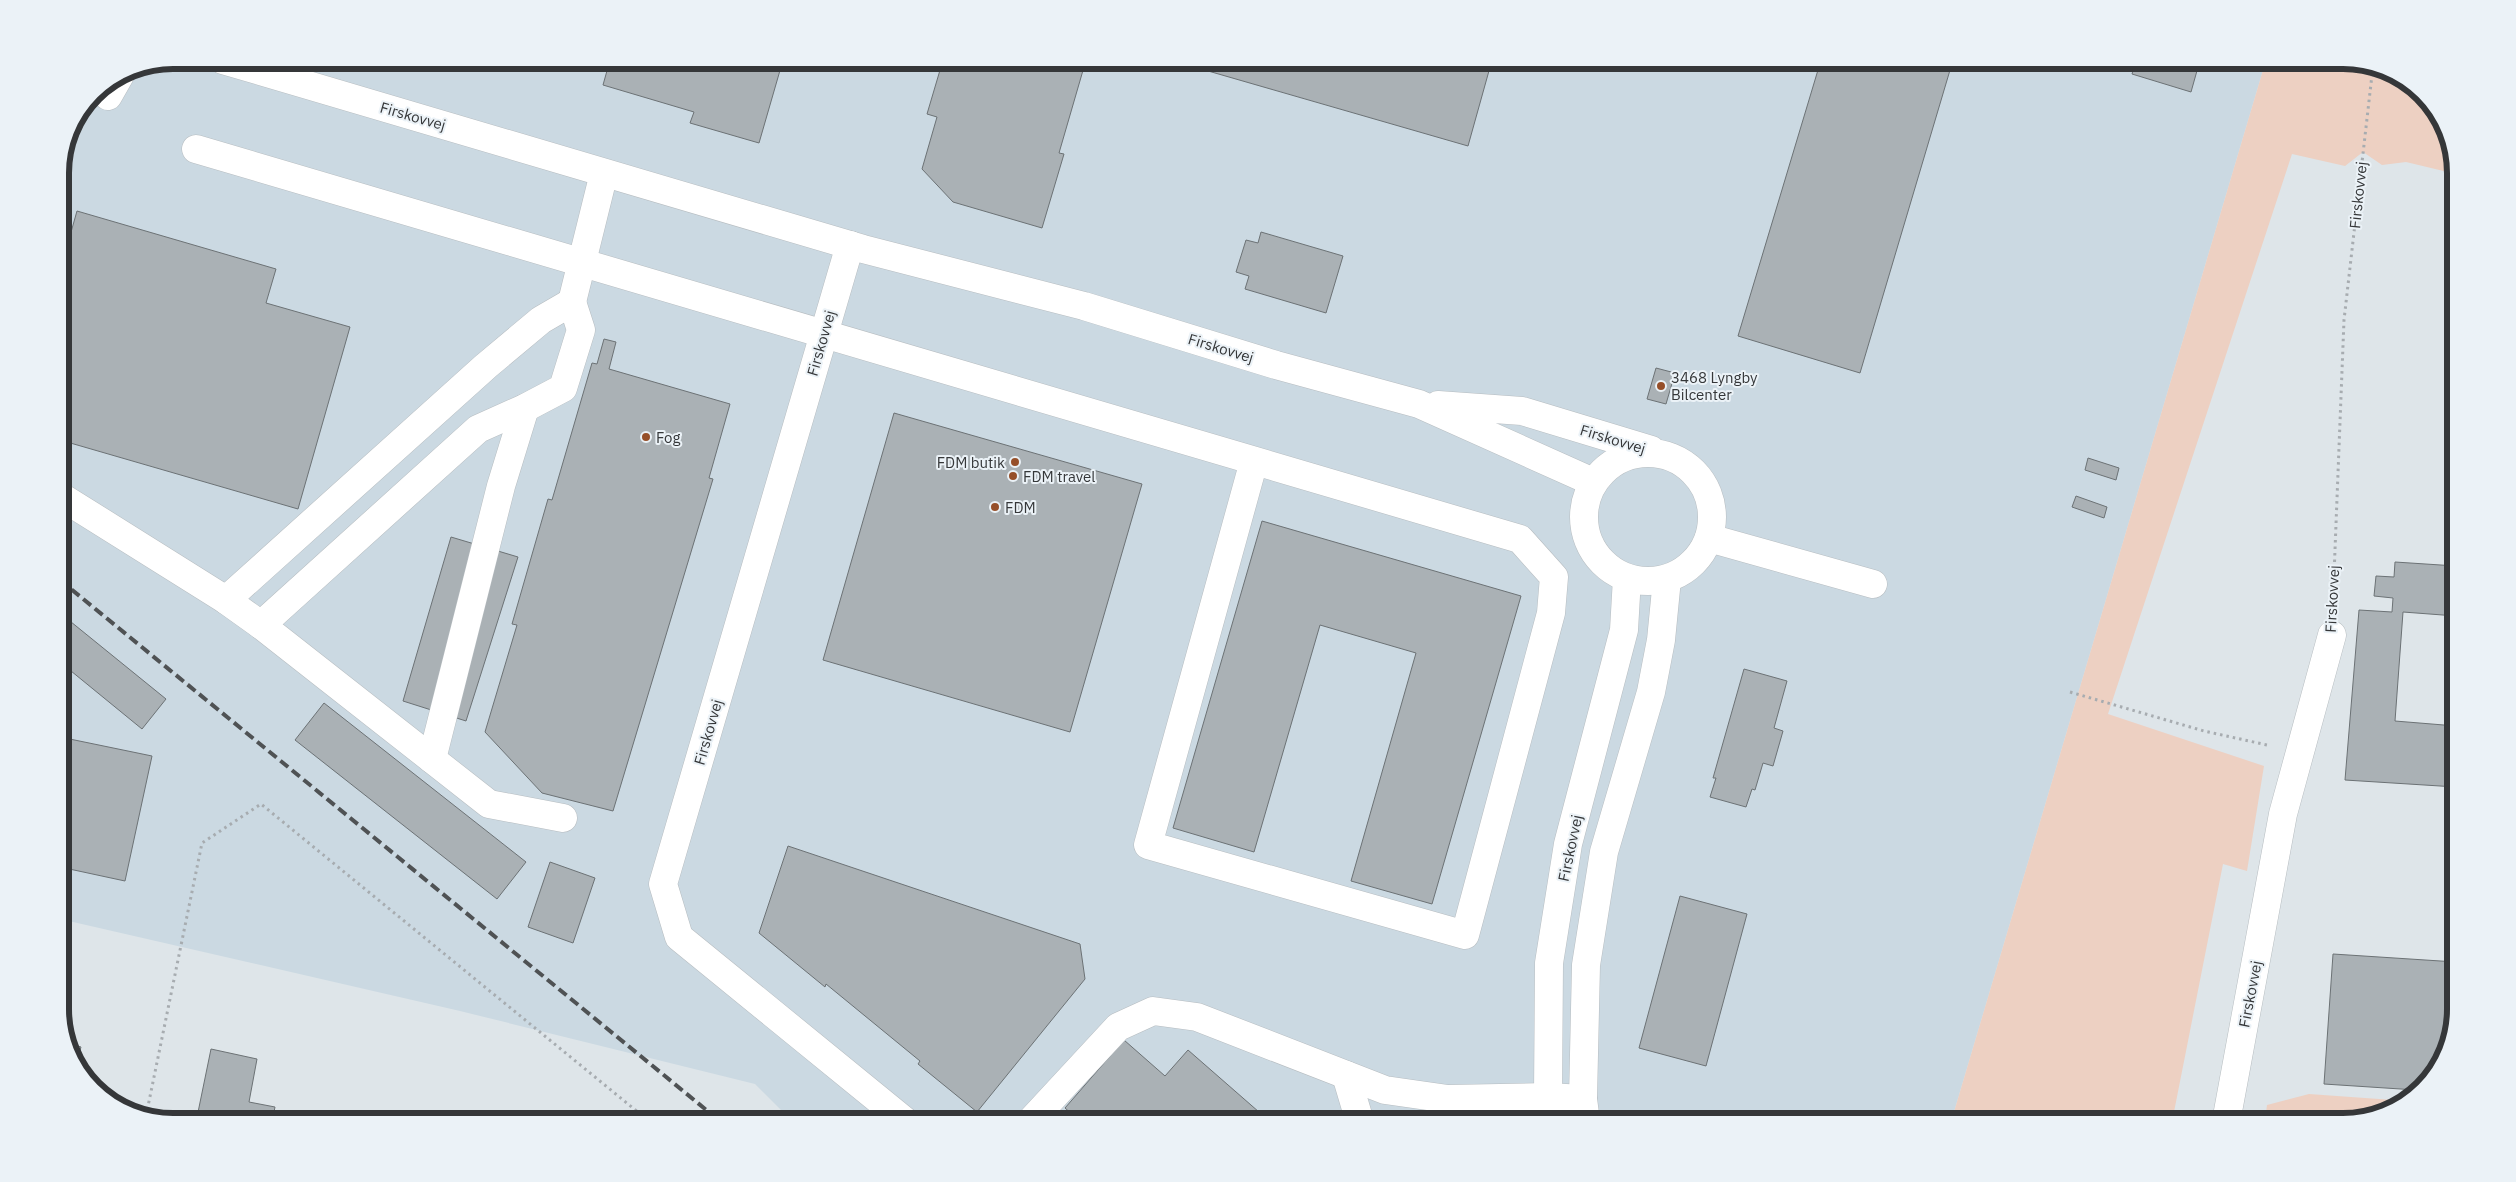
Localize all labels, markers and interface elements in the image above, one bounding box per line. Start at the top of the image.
street label: Firskovvej [378,98,448,134]
street label: Firskovvej [2345,160,2371,230]
street label: Firskovvej [803,308,839,378]
street label: Firskovvej [1186,329,1256,367]
place label: 3468 Lyngby Bilcenter [1671,368,1758,404]
marker: 3468 Lyngby Bilcenter [1655,380,1667,392]
street label: Firskovvej [1578,420,1648,458]
place label: Fog [656,428,680,447]
marker: Fog [640,431,652,443]
place label: FDM butik [937,453,1005,472]
marker: FDM butik [1009,456,1021,468]
place label: FDM travel [1023,467,1095,486]
marker: FDM travel [1007,470,1019,482]
place label: FDM [1005,498,1036,517]
marker: FDM [989,501,1001,513]
street label: Firskovvej [2321,565,2343,633]
street label: Firskovvej [690,697,726,767]
street label: Firskovvej [1554,813,1586,883]
street label: Firskovvej [2234,959,2266,1029]

